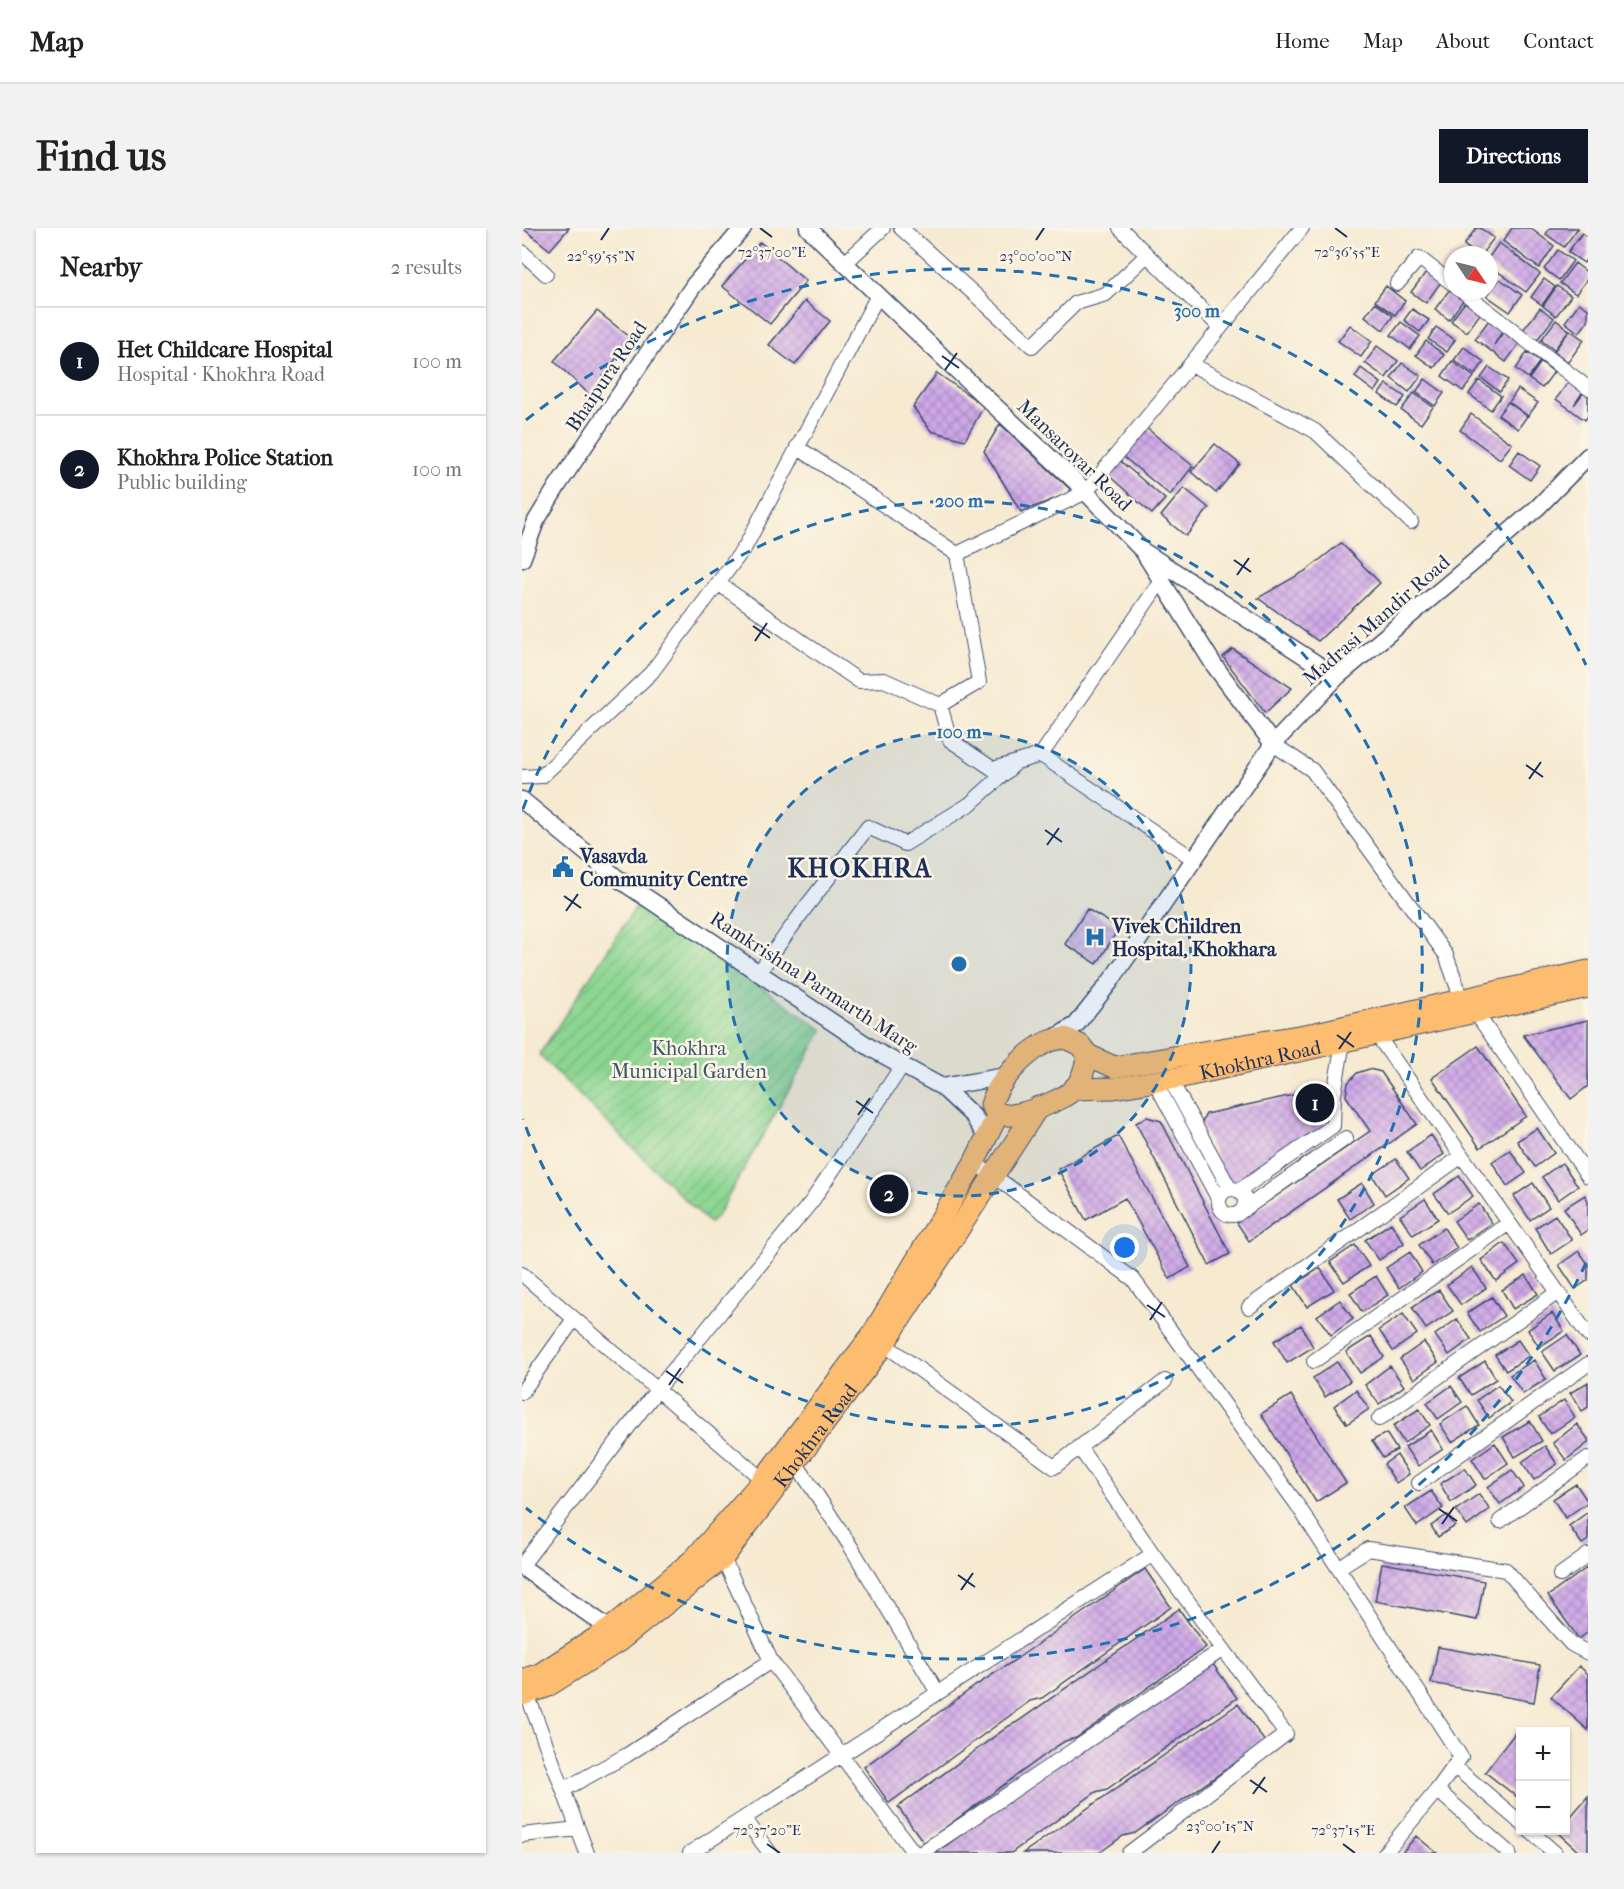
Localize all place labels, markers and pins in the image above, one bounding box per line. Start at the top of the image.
place label: Vasavda Community Centre [579,845,748,891]
public building icon: Vasavda Community Centre [551,855,575,879]
place label: Vivek Children Hospital, Khokhara [1111,915,1277,961]
hospital icon: Vivek Children Hospital, Khokhara [1083,925,1107,949]
centre of rings [949,954,969,974]
pin: 1 [1296,1080,1334,1126]
pin: 2 [870,1172,908,1216]

